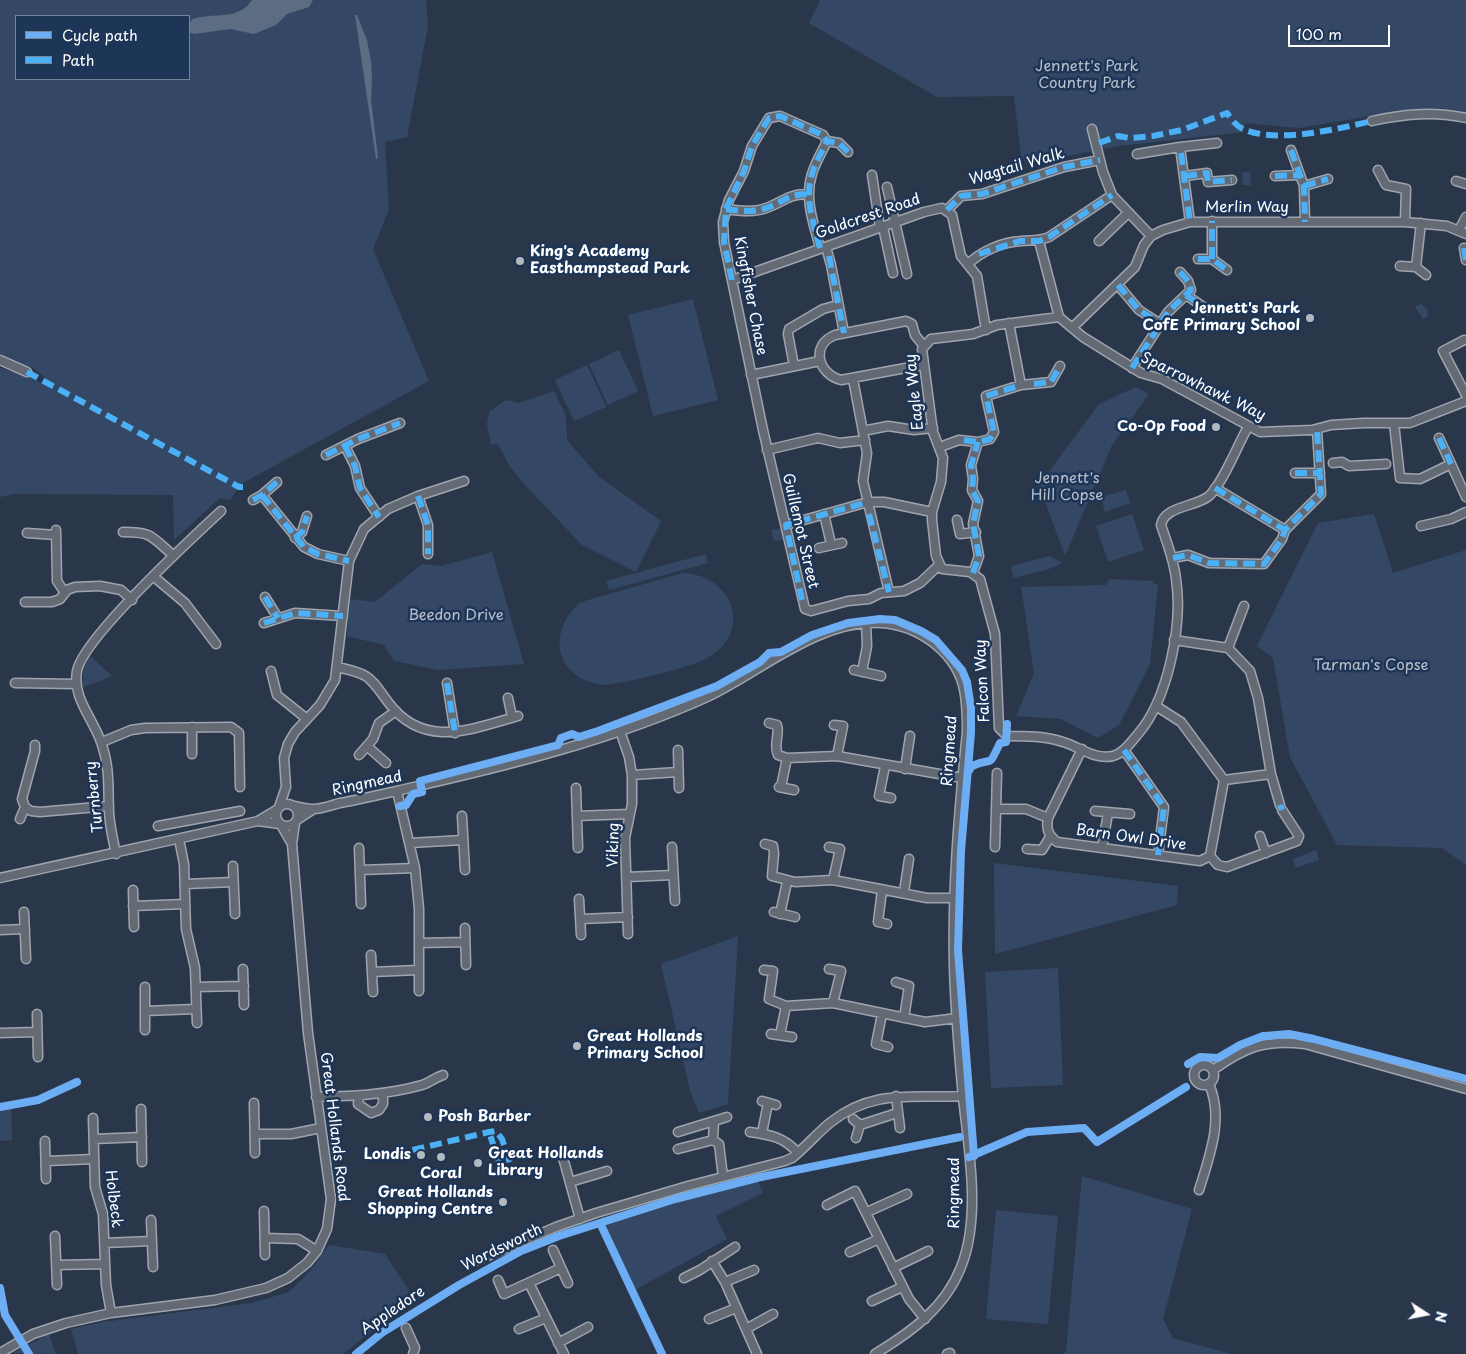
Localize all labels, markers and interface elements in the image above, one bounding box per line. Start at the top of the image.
legend [15,15,190,80]
scale bar [1291,15,1394,47]
text: 100 m [1296,22,1342,45]
text: Cycle path [62,23,138,46]
text: Path [62,48,94,71]
park label: Jennett's Park Country Park [1035,58,1139,93]
street label: Wagtail Walk [967,145,1067,189]
street label: Goldcrest Road [813,191,923,243]
street label: Merlin Way [1205,199,1289,217]
street label: Kingfisher Chase [730,235,770,357]
place label: King's Academy Easthampstead Park [530,243,690,278]
marker: King's Academy Easthampstead Park [514,255,526,267]
place label: Jennett's Park CofE Primary School [1143,300,1300,335]
marker: Jennett's Park CofE Primary School [1304,312,1316,324]
street label: Sparrowhawk Way [1138,349,1268,425]
street label: Eagle Way [902,353,928,431]
place label: Co-Op Food [1117,418,1206,436]
marker: Co-Op Food [1210,421,1222,433]
park label: Jennett's Hill Copse [1031,470,1103,505]
street label: Guillemot Street [778,471,822,591]
park label: Beedon Drive [408,607,504,625]
street label: Falcon Way [972,639,994,723]
park label: Tarman's Copse [1314,657,1428,675]
street label: Ringmead [939,715,961,787]
street label: Turnberry [82,760,108,834]
street label: Ringmead [330,768,404,800]
street label: Barn Owl Drive [1075,821,1187,855]
street label: Viking [604,822,624,868]
place label: Great Hollands Primary School [587,1028,703,1063]
marker: Great Hollands Primary School [571,1040,583,1052]
street label: Great Hollands Road [316,1051,352,1203]
place label: Posh Barber [438,1108,531,1126]
marker: Posh Barber [422,1111,434,1123]
place label: Great Hollands Library [488,1145,603,1180]
place label: Londis [364,1146,411,1164]
marker: Londis [415,1149,427,1161]
marker: Coral [435,1151,447,1163]
marker: Great Hollands Library [472,1157,484,1169]
street label: Ringmead [946,1157,964,1229]
place label: Coral [420,1165,462,1183]
street label: Holbeck [101,1169,125,1229]
place label: Great Hollands Shopping Centre [367,1184,493,1219]
marker: Great Hollands Shopping Centre [497,1196,509,1208]
street label: Wordsworth [459,1221,545,1275]
street label: Appledore [357,1283,429,1339]
north arrow [1401,1289,1451,1339]
text: N [1430,1310,1453,1324]

